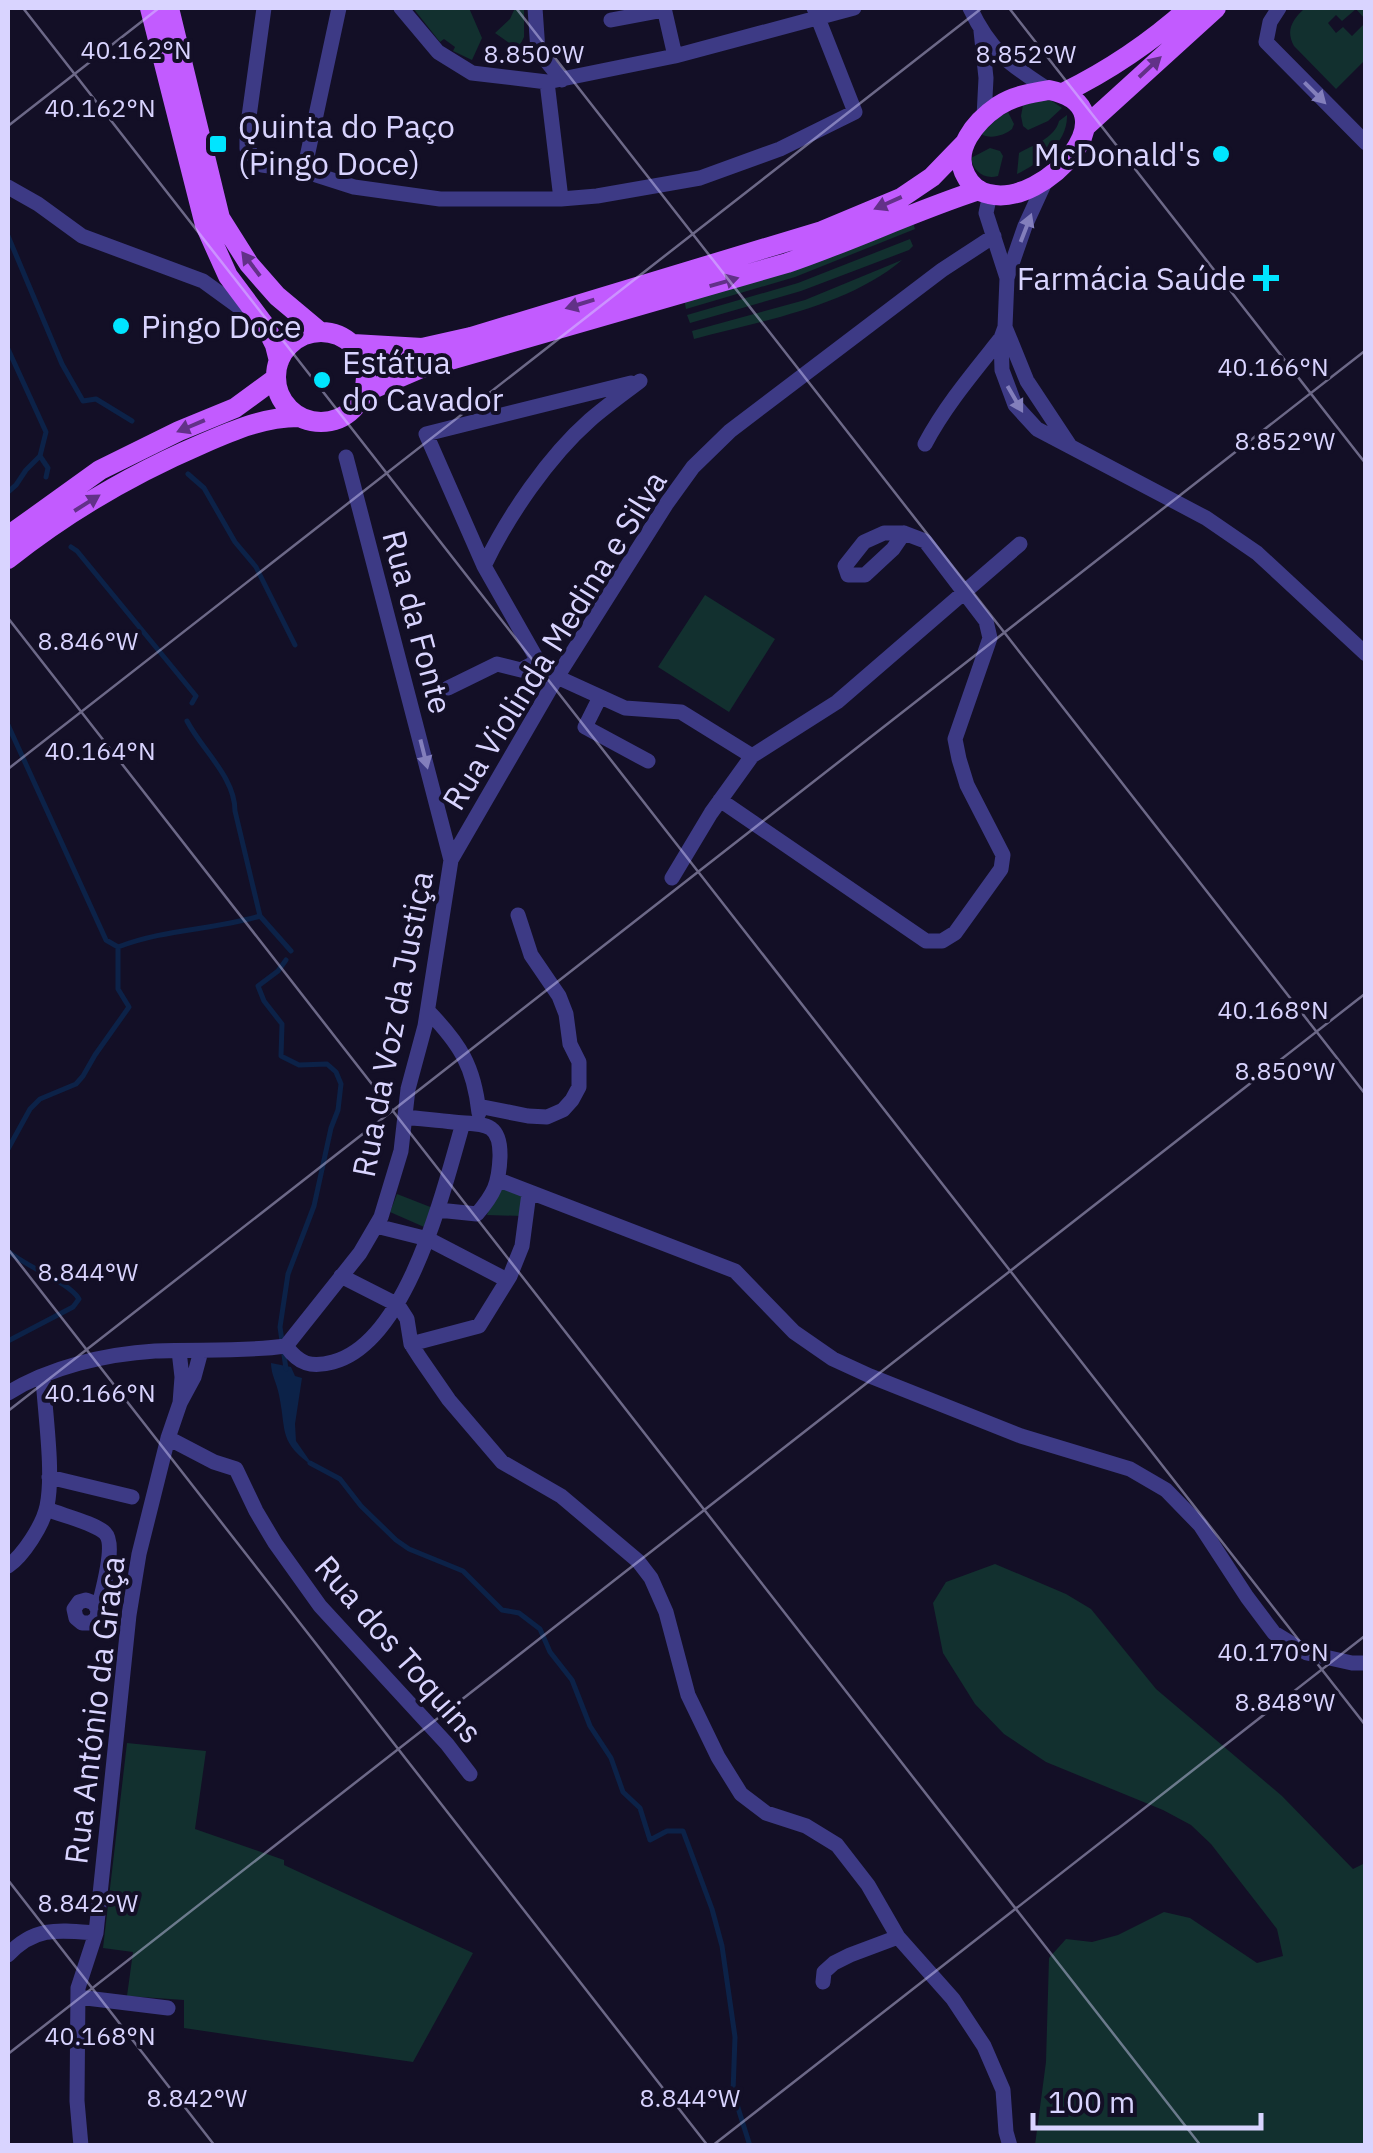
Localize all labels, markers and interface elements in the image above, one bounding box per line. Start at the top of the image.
text: 40.162°N [80,33,192,66]
text: 8.850°W [484,37,584,70]
text: 8.852°W [976,37,1076,70]
one-way arrow [1138,56,1162,79]
one-way arrow [1303,81,1327,104]
text: 40.162°N [44,91,156,124]
place label: Quinta do Paço (Pingo Doce) [238,105,455,184]
marker: Quinta do Paço (Pingo Doce) [207,133,229,155]
place label: McDonald's [1034,133,1201,175]
marker: McDonald's [1210,143,1232,165]
one-way arrow [873,195,903,211]
one-way arrow [1019,212,1034,242]
one-way arrow [241,251,261,277]
place label: Farmácia Saúde [1017,257,1246,299]
marker: Farmácia Saúde [1255,267,1277,289]
one-way arrow [709,274,739,289]
one-way arrow [564,297,594,312]
place label: Pingo Doce [141,305,302,347]
marker: Pingo Doce [110,315,132,337]
place label: Estátua do Cavador [342,341,504,420]
text: 40.166°N [1217,350,1329,383]
marker: Estátua do Cavador [311,369,333,391]
one-way arrow [1006,385,1023,413]
one-way arrow [177,418,206,434]
text: 8.852°W [1235,424,1335,457]
street label: Rua Violinda Medina e Silva [432,463,676,817]
one-way arrow [74,494,101,513]
street label: Rua da Fonte [373,526,463,718]
text: 8.846°W [38,624,138,657]
text: 40.164°N [44,734,156,767]
one-way arrow [417,739,433,770]
street label: Rua da Voz da Justiça [342,868,442,1180]
text: 40.168°N [1217,993,1329,1026]
text: 8.850°W [1235,1054,1335,1087]
text: 8.844°W [38,1255,138,1288]
text: 40.166°N [44,1376,156,1409]
street label: Rua dos Toquins [306,1546,492,1752]
street label: Rua António da Graça [54,1554,134,1866]
text: 40.170°N [1217,1635,1329,1668]
text: 8.848°W [1235,1685,1335,1718]
text: 8.842°W [38,1886,138,1919]
text: 40.168°N [44,2019,156,2052]
scale bar [1033,2068,1260,2130]
text: 8.842°W [147,2081,247,2114]
text: 8.844°W [640,2081,740,2114]
text: 100 m [1048,2082,1135,2121]

